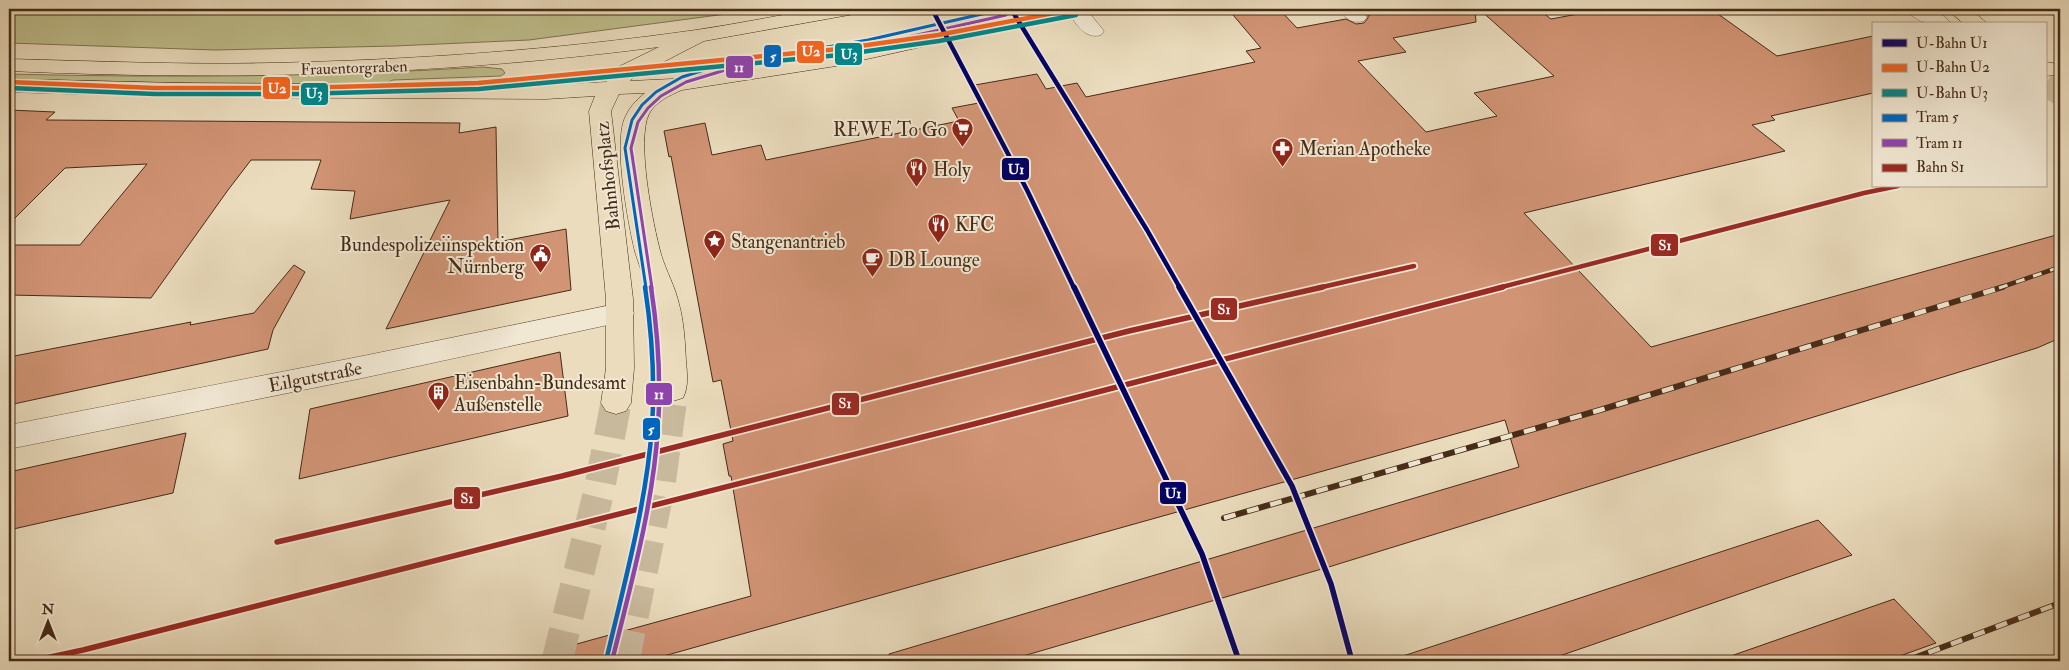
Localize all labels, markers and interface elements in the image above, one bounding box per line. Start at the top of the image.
legend [1872,22,2046,188]
text: U-Bahn U1 [1916,34,1988,53]
line badge: U2 [796,40,825,64]
line badge: U3 [834,42,863,66]
text: U2 [802,43,820,60]
line badge: 5 [763,44,782,68]
text: U3 [840,46,858,63]
text: 5 [770,48,777,65]
line badge: 11 [725,55,754,79]
street label: Frauentorgraben [300,56,408,80]
text: U-Bahn U2 [1916,58,1990,77]
text: 11 [734,59,744,76]
line badge: U2 [262,76,291,100]
text: U2 [268,80,286,97]
line badge: U3 [300,82,329,106]
text: U-Bahn U3 [1916,84,1988,103]
text: U3 [305,85,323,102]
text: Tram 5 [1916,108,1959,127]
supermarket icon: REWE To Go [951,117,975,148]
place label: REWE To Go [833,118,947,142]
street label: Bahnhofsplatz [590,120,627,232]
text: Tram 11 [1916,134,1963,153]
pharmacy icon: Merian Apotheke [1271,136,1295,167]
place label: Merian Apotheke [1299,137,1430,162]
restaurant icon: Holy [905,157,929,188]
line badge: U1 [1001,157,1030,181]
place label: Holy [933,158,971,182]
text: Bahn S1 [1916,158,1964,177]
text: U1 [1008,161,1024,178]
restaurant icon: KFC [927,212,951,243]
place label: KFC [955,213,994,237]
place icon: Stangenantrieb [703,229,727,260]
place label: Stangenantrieb [731,230,845,254]
place label: Bundespolizeiinspektion Nürnberg [340,233,525,279]
line badge: S1 [1650,233,1679,257]
text: S1 [1659,237,1671,254]
public building icon: Bundespolizeiinspektion Nürnberg [528,243,552,274]
cafe icon: DB Lounge [860,247,884,278]
place label: DB Lounge [888,248,980,272]
line badge: S1 [1210,297,1238,321]
text: S1 [1218,301,1230,318]
street label: Eilgutstraße [266,356,364,398]
place label: Eisenbahn-Bundesamt Außenstelle [453,371,626,417]
building icon: Eisenbahn-Bundesamt Außenstelle [426,381,450,412]
line badge: 11 [645,382,673,406]
text: 11 [654,386,664,403]
line badge: S1 [831,392,860,416]
text: S1 [839,395,851,412]
line badge: 5 [642,417,661,441]
text: 5 [648,421,655,438]
line badge: U1 [1159,481,1187,505]
text: U1 [1165,485,1181,502]
line badge: S1 [453,486,481,510]
text: S1 [461,490,473,507]
north arrow [22,598,72,648]
text: N [41,601,55,618]

